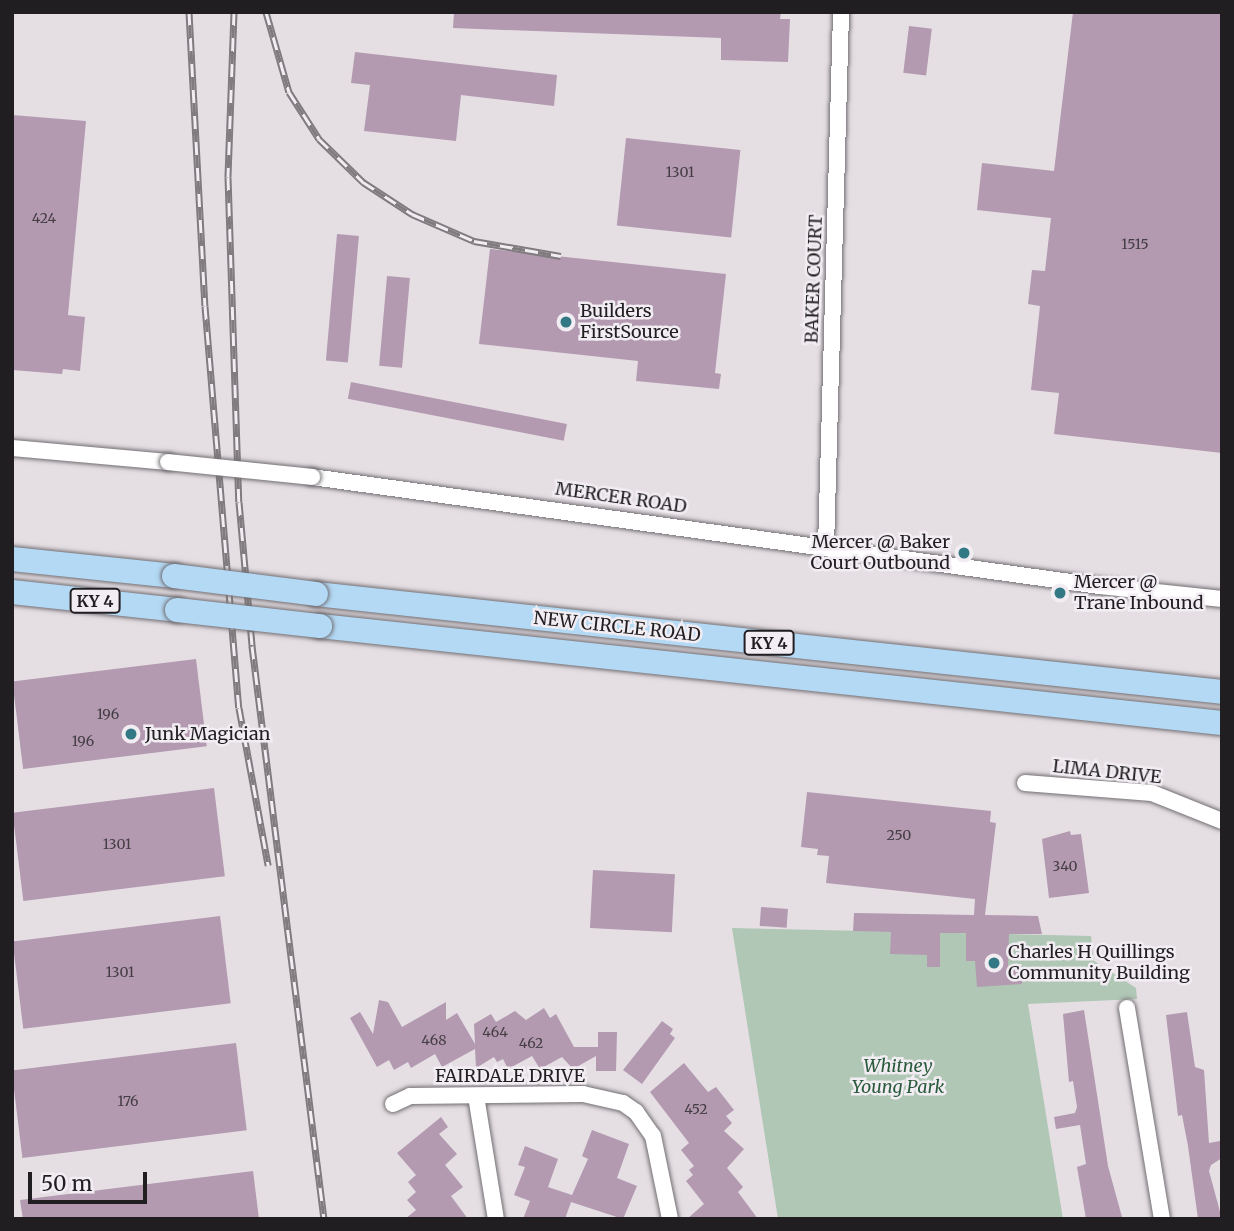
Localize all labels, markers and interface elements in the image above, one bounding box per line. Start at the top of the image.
house number: 1301 [666,164,694,180]
house number: 424 [32,210,56,226]
street label: BAKER COURT [801,214,827,344]
house number: 1515 [1121,236,1149,252]
place label: Builders FirstSource [580,301,679,344]
marker: Builders FirstSource [558,314,574,330]
street label: MERCER ROAD [554,478,688,518]
place label: Mercer @ Baker Court Outbound [810,532,950,574]
marker: Mercer @ Baker Court Outbound [956,545,972,561]
place label: Mercer @ Trane Inbound [1074,572,1204,614]
marker: Mercer @ Trane Inbound [1052,585,1068,601]
road number: KY 4 [69,588,121,614]
street label: NEW CIRCLE ROAD [532,607,702,647]
road number: KY 4 [743,630,795,656]
house number: 196 [97,706,119,722]
place label: Junk Magician [145,723,270,745]
marker: Junk Magician [123,726,139,742]
house number: 196 [72,733,94,749]
street label: LIMA DRIVE [1052,756,1162,788]
house number: 250 [887,827,911,843]
house number: 1301 [103,836,131,852]
house number: 340 [1052,858,1078,874]
place label: Charles H Quillings Community Building [1008,942,1190,984]
marker: Charles H Quillings Community Building [986,955,1002,971]
house number: 1301 [106,964,134,980]
house number: 464 [482,1024,508,1040]
house number: 468 [421,1032,447,1048]
house number: 462 [519,1035,543,1051]
park label: Whitney Young Park [852,1056,944,1098]
street label: FAIRDALE DRIVE [435,1065,585,1087]
house number: 176 [117,1093,139,1109]
house number: 452 [684,1101,708,1117]
scale bar [32,1158,150,1202]
text: 50 m [41,1170,92,1197]

